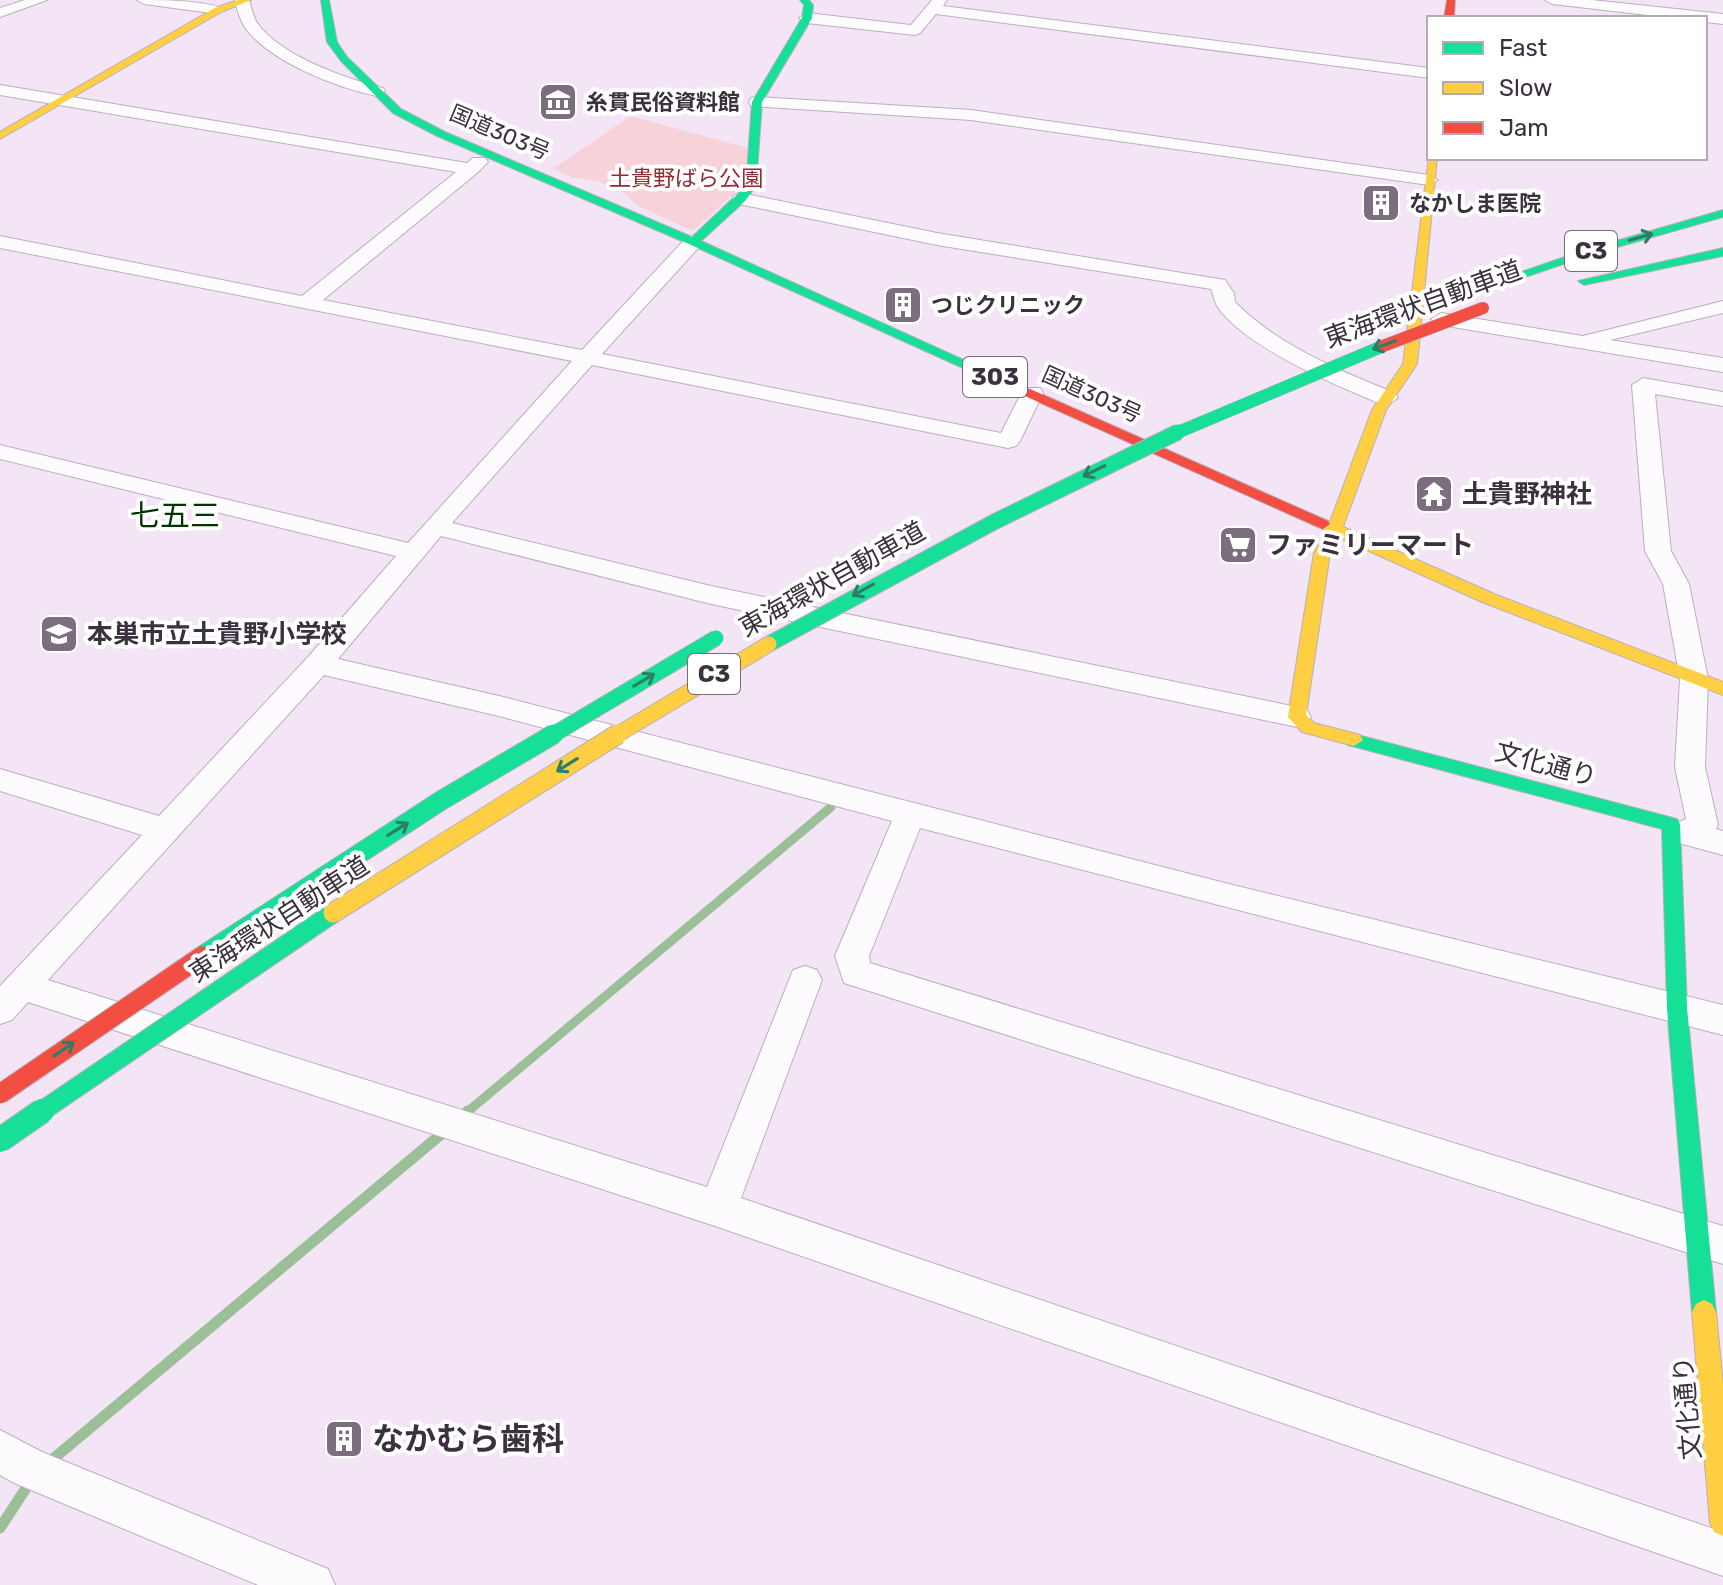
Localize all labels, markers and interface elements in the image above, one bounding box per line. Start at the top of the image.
legend [1427,16,1707,160]
text: Fast [1499,34,1547,62]
text: Slow [1499,74,1552,102]
museum icon: 糸貫民俗資料館 [537,81,579,123]
place label: 糸貫民俗資料館 [586,89,740,116]
street label: 国道303号 [446,99,554,166]
text: Jam [1499,114,1549,142]
park label: 土貴野ばら公園 [609,165,763,192]
building icon: なかしま医院 [1360,182,1402,224]
place label: なかしま医院 [1409,190,1541,217]
one-way arrow [1628,229,1654,244]
road number: C3 [1565,231,1617,271]
street label: 東海環状自動車道 [1320,254,1526,355]
building icon: つじクリニック [882,284,924,326]
place label: つじクリニック [931,292,1085,319]
one-way arrow [1372,339,1397,353]
road number: 303 [963,357,1027,397]
street label: 国道303号 [1038,360,1146,428]
one-way arrow [1083,464,1107,479]
temple icon: 土貴野神社 [1413,473,1455,515]
place label: 土貴野神社 [1462,479,1592,510]
district label: 七五三 [130,498,220,534]
street label: 東海環状自動車道 [734,515,931,643]
supermarket icon: ファミリーマート [1217,524,1259,566]
place label: ファミリーマート [1266,530,1474,561]
one-way arrow [852,582,875,598]
school or university icon: 本巣市立土貴野小学校 [38,613,80,655]
place label: 本巣市立土貴野小学校 [87,619,347,650]
road number: C3 [688,654,740,694]
one-way arrow [632,672,655,688]
street label: 文化通り [1492,736,1600,793]
one-way arrow [556,757,579,773]
one-way arrow [386,821,409,837]
street label: 東海環状自動車道 [184,850,375,989]
one-way arrow [52,1041,75,1057]
street label: 文化通り [1668,1355,1707,1461]
building icon: なかむら歯科 [323,1418,365,1460]
place label: なかむら歯科 [372,1420,564,1458]

